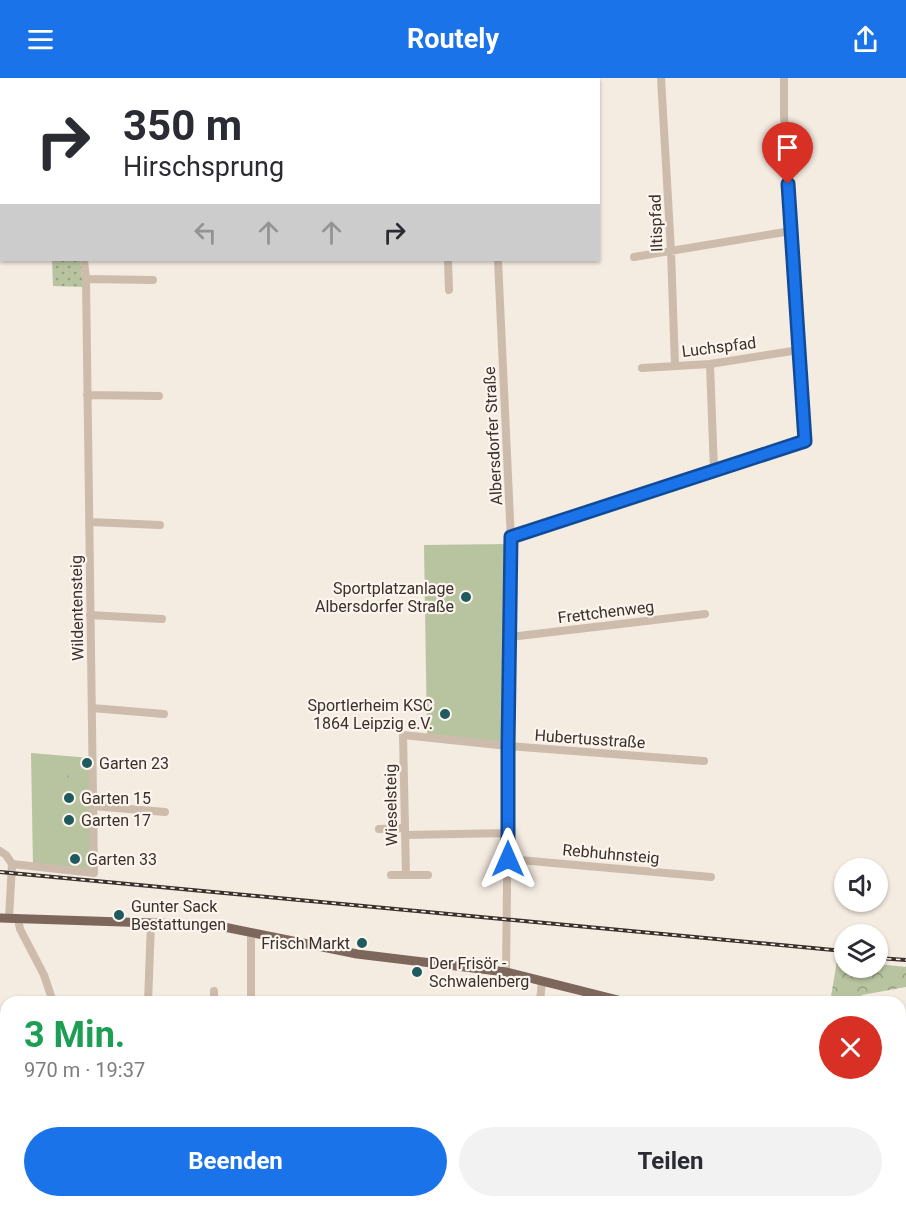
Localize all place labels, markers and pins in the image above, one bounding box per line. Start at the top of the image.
pin [762,122,813,184]
place label: Sportplatzanlage Albersdorfer Straße [315,579,454,616]
marker: Sportplatzanlage Albersdorfer Straße [459,590,473,604]
place label: Sportlerheim KSC 1864 Leipzig e.V. [307,696,433,733]
marker: Sportlerheim KSC 1864 Leipzig e.V. [438,707,452,721]
place label: Garten 23 [99,754,169,773]
marker: Garten 23 [80,756,94,770]
place label: Garten 15 [81,789,151,808]
marker: Garten 15 [62,791,76,805]
place label: Garten 17 [81,811,151,830]
marker: Garten 17 [62,813,76,827]
place label: Garten 33 [87,850,157,869]
marker: Garten 33 [68,852,82,866]
place label: Gunter Sack Bestattungen [131,897,226,934]
marker: Gunter Sack Bestattungen [112,908,126,922]
place label: Frisch Markt [261,934,350,953]
marker: Frisch Markt [355,936,369,950]
place label: Der Frisör - Schwalenberg [429,954,529,991]
marker: Der Frisör - Schwalenberg [410,965,424,979]

